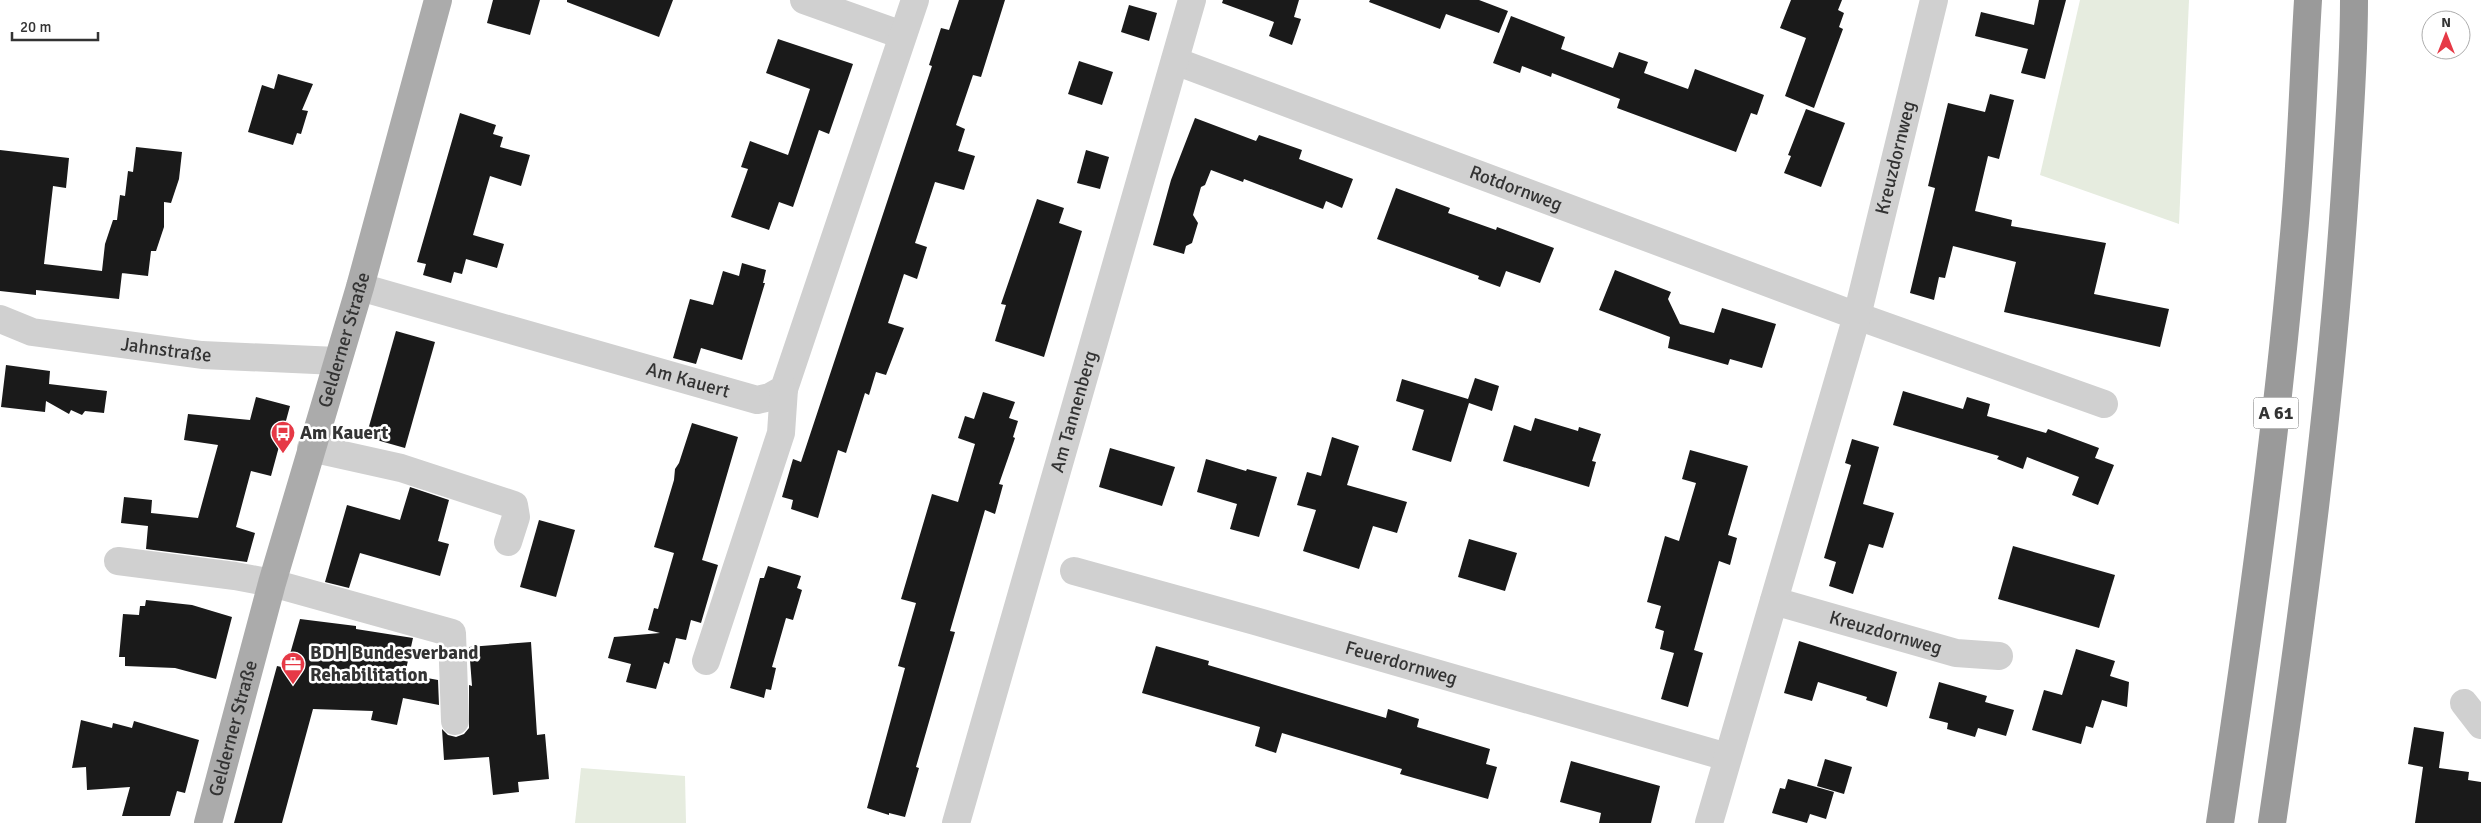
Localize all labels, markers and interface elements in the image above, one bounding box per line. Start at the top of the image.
scale bar [12,10,99,42]
north arrow [2421,10,2471,60]
text: N [2441,14,2451,31]
text: 20 m [20,18,51,36]
street label: Kreuzdornweg [1870,98,1921,217]
street label: Rotdornweg [1466,160,1566,217]
street label: Gelderner Straße [313,270,375,410]
street label: Jahnstraße [119,332,212,367]
street label: Am Tannenberg [1045,348,1103,475]
street label: Am Kauert [643,357,733,404]
road number: A 61 [2254,398,2298,428]
bus stop icon: Am Kauert [270,420,296,454]
place label: Am Kauert [300,421,388,445]
street label: Kreuzdornweg [1826,605,1945,660]
street label: Feuerdornweg [1342,636,1460,691]
place label: BDH Bundesverband Rehabilitation [310,641,479,687]
office icon: BDH Bundesverband Rehabilitation [280,651,306,685]
street label: Gelderner Straße [204,658,263,799]

